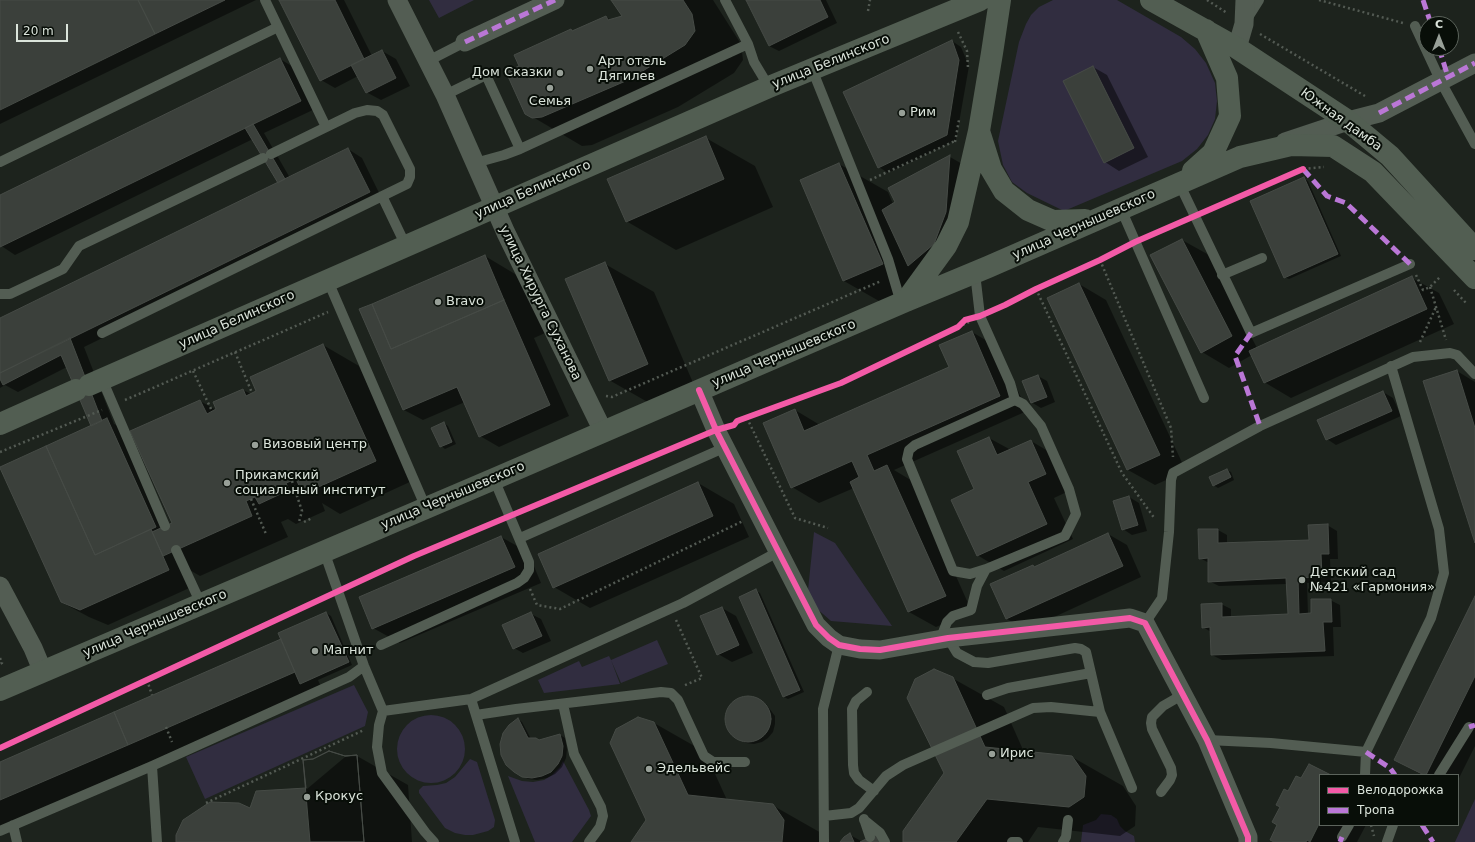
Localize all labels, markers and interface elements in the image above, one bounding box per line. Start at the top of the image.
scale bar [18,16,70,42]
north arrow [1419,16,1459,56]
text: С [1435,18,1443,31]
text: 20 m [23,24,54,38]
street label: улица Белинского [770,31,892,93]
place label: Арт отель Дягилев [598,54,666,85]
marker: Арт отель Дягилев [585,64,595,74]
place label: Дом Сказки [472,65,552,81]
marker: Дом Сказки [555,68,565,78]
marker: Семья [545,83,555,93]
street label: Южная дамба [1297,85,1385,155]
place label: Семья [529,94,571,110]
place label: Рим [910,105,936,121]
marker: Рим [897,108,907,118]
street label: улица Белинского [473,157,593,223]
street label: улица Чернышевского [1010,186,1158,264]
street label: улица Хирурга Суханова [496,223,584,383]
street label: улица Белинского [177,287,297,353]
place label: Bravo [446,294,484,310]
marker: Bravo [433,297,443,307]
street label: улица Чернышевского [710,317,858,391]
place label: Визовый центр [263,437,367,453]
marker: Визовый центр [250,440,260,450]
street label: улица Чернышевского [379,459,527,533]
place label: Прикамский социальный институт [235,468,386,499]
marker: Прикамский социальный институт [222,478,232,488]
place label: Детский сад №421 «Гармония» [1310,565,1435,596]
marker: Детский сад №421 «Гармония» [1297,575,1307,585]
street label: улица Чернышевского [81,587,229,661]
place label: Магнит [323,643,374,659]
marker: Магнит [310,646,320,656]
place label: Ирис [1000,746,1034,762]
marker: Ирис [987,749,997,759]
place label: Эдельвейс [657,761,730,777]
marker: Эдельвейс [644,764,654,774]
legend [1319,774,1459,826]
text: Велодорожка [1357,783,1444,797]
place label: Крокус [315,789,363,805]
marker: Крокус [302,792,312,802]
text: Тропа [1357,803,1395,817]

